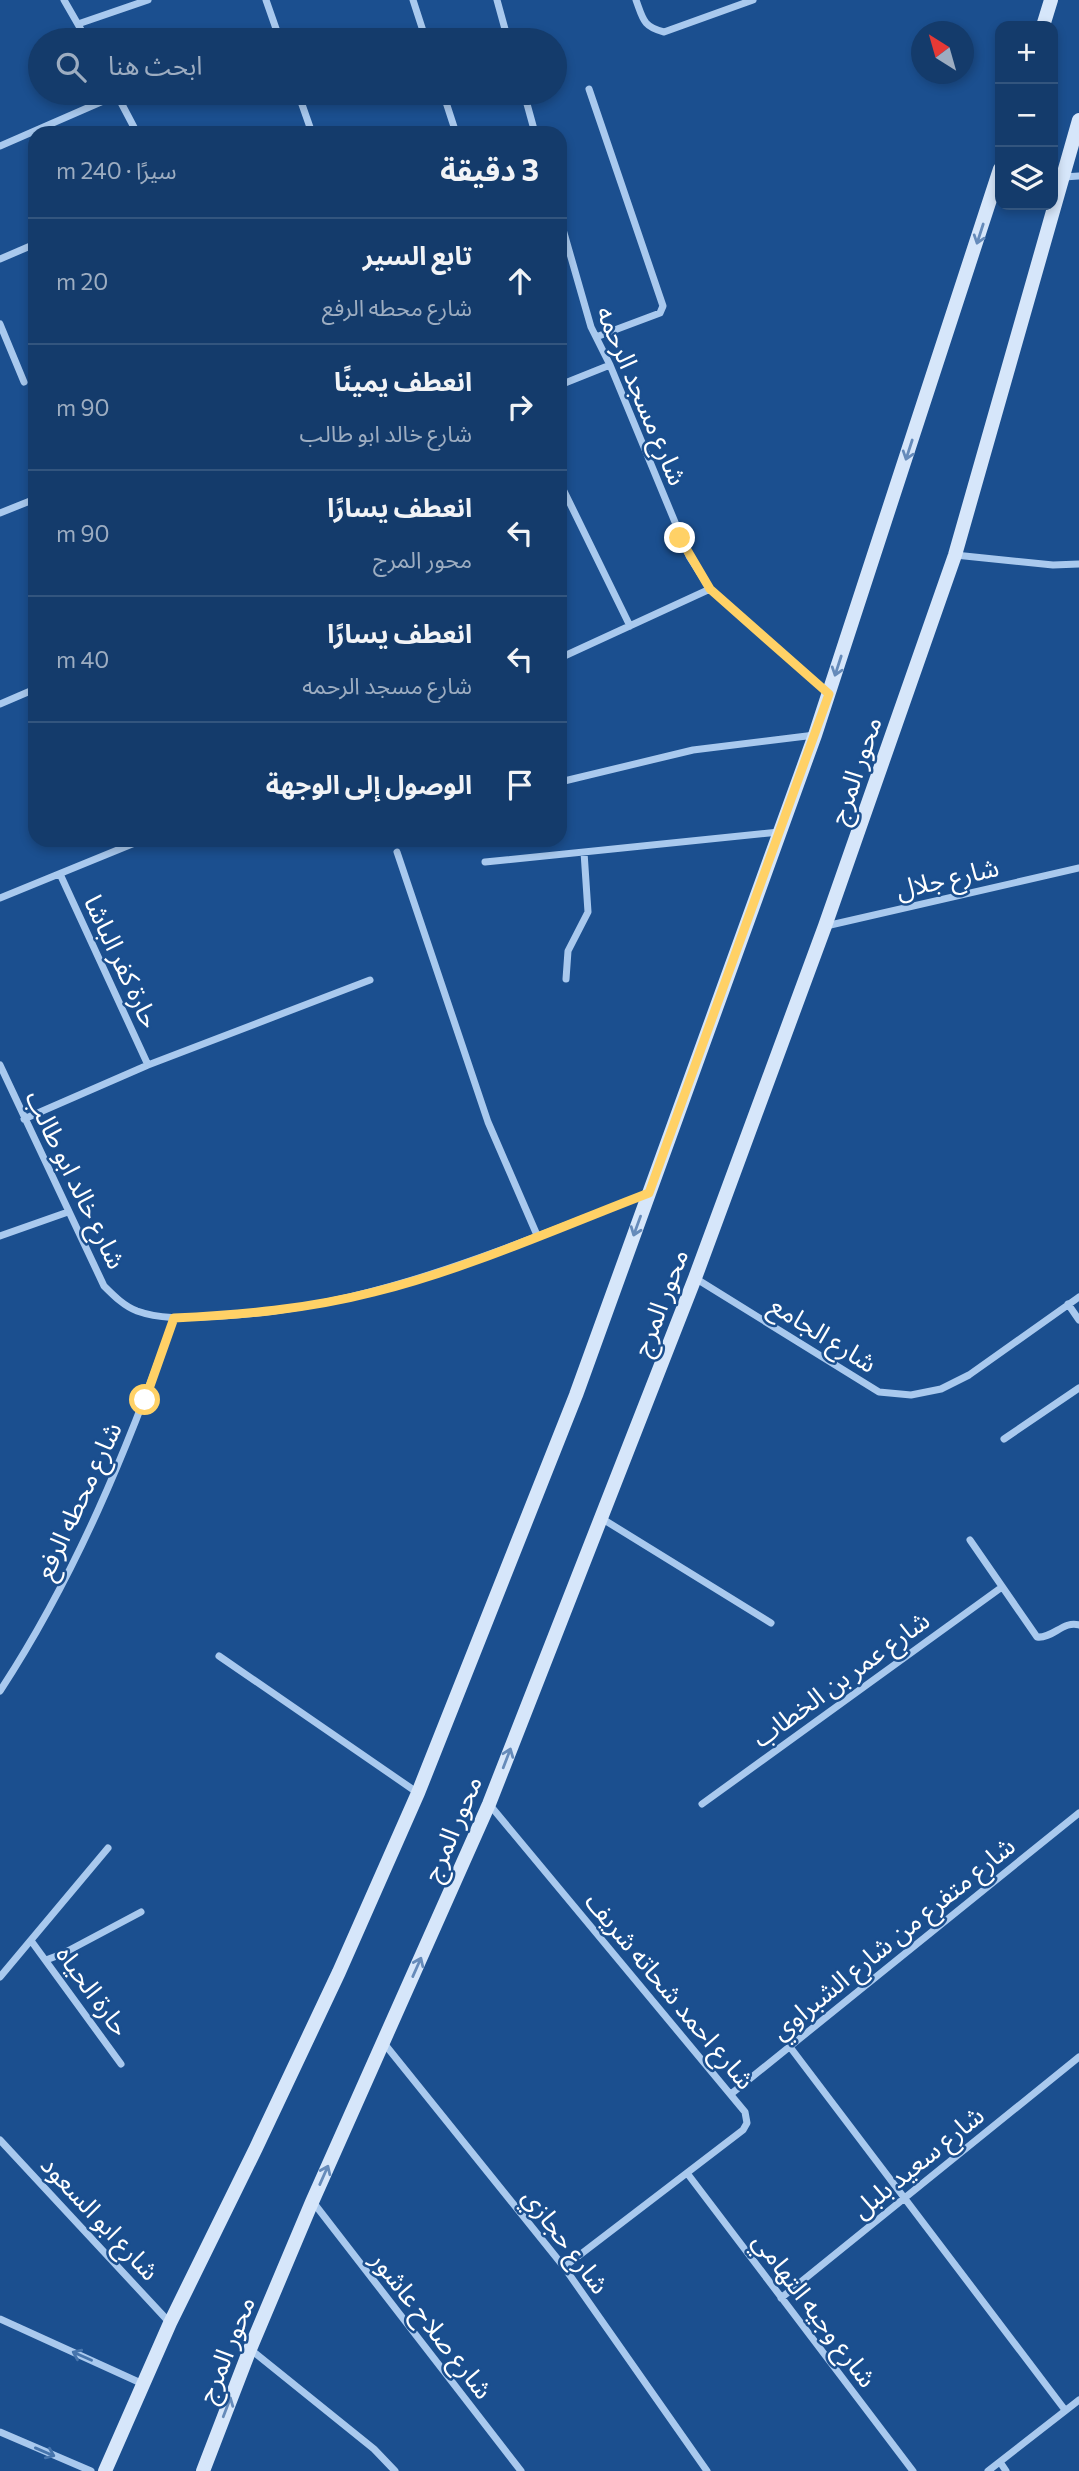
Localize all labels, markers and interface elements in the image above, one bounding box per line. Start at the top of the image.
north arrow [911,21,974,84]
map controls [995,21,1058,210]
button: + [995,21,1058,84]
search box [28,28,567,105]
icon: search [52,48,90,86]
text: ابحث هنا [108,49,203,80]
button: − [995,84,1058,147]
button: layers [995,147,1058,210]
text: 3 دقيقة [440,150,539,187]
text: سيرًا · 240 m [56,156,177,184]
one-way arrow [973,223,986,245]
text: تابع السير [363,239,472,270]
icon: ahead [501,262,539,300]
text: 20 m [56,267,108,295]
text: شارع محطه الرفع [322,293,472,321]
street label: شارع مسجد الرحمه [587,301,695,491]
text: انعطف يمينًا [334,365,472,396]
icon: right [501,388,539,426]
text: 90 m [56,393,109,421]
text: شارع خالد ابو طالب [300,419,472,447]
one-way arrow [902,439,914,461]
text: انعطف يسارًا [327,491,472,522]
icon: left [501,514,539,552]
text: 90 m [56,519,109,547]
route end [664,522,695,553]
text: محور المرج [373,545,472,573]
text: انعطف يسارًا [327,617,472,648]
icon: left [501,640,539,678]
text: 40 m [56,645,109,673]
one-way arrow [831,655,843,677]
text: شارع مسجد الرحمه [302,671,472,699]
street label: محور المرج [821,712,892,830]
icon: arrive [501,766,539,804]
text: الوصول إلى الوجهة [266,768,472,799]
street label: شارع جلال [893,850,1003,909]
street label: حارة كفر الباشا [78,890,167,1033]
street label: شارع خالد ابو طالب [16,1085,134,1276]
one-way arrow [630,1215,642,1237]
street label: محور المرج [624,1244,698,1362]
street label: شارع الجامع [762,1288,883,1383]
route start [129,1384,160,1415]
street label: شارع محطه الرفع [27,1416,132,1586]
street label: شارع عمر بن الخطاب [745,1603,938,1757]
one-way arrow [502,1748,515,1770]
street label: محور المرج [415,1770,492,1888]
street label: شارع متفرع من شارع الشبراوي [764,1829,1024,2050]
street label: شارع احمد شحاته شريف [576,1885,762,2098]
street label: حارة الحياه [50,1939,137,2042]
one-way arrow [411,1957,424,1978]
street label: شارع سعيد بلبل [845,2098,992,2228]
street label: شارع ابو السعود [32,2148,167,2289]
one-way arrow [318,2165,331,2186]
street label: شارع حجازي [512,2181,617,2303]
street label: شارع وجيه التهامي [743,2225,884,2396]
street label: شارع صلاح عاشور [361,2243,500,2407]
street label: محور المرج [190,2291,265,2409]
one-way arrow [71,2349,93,2362]
one-way arrow [222,2397,234,2419]
one-way arrow [34,2446,56,2459]

